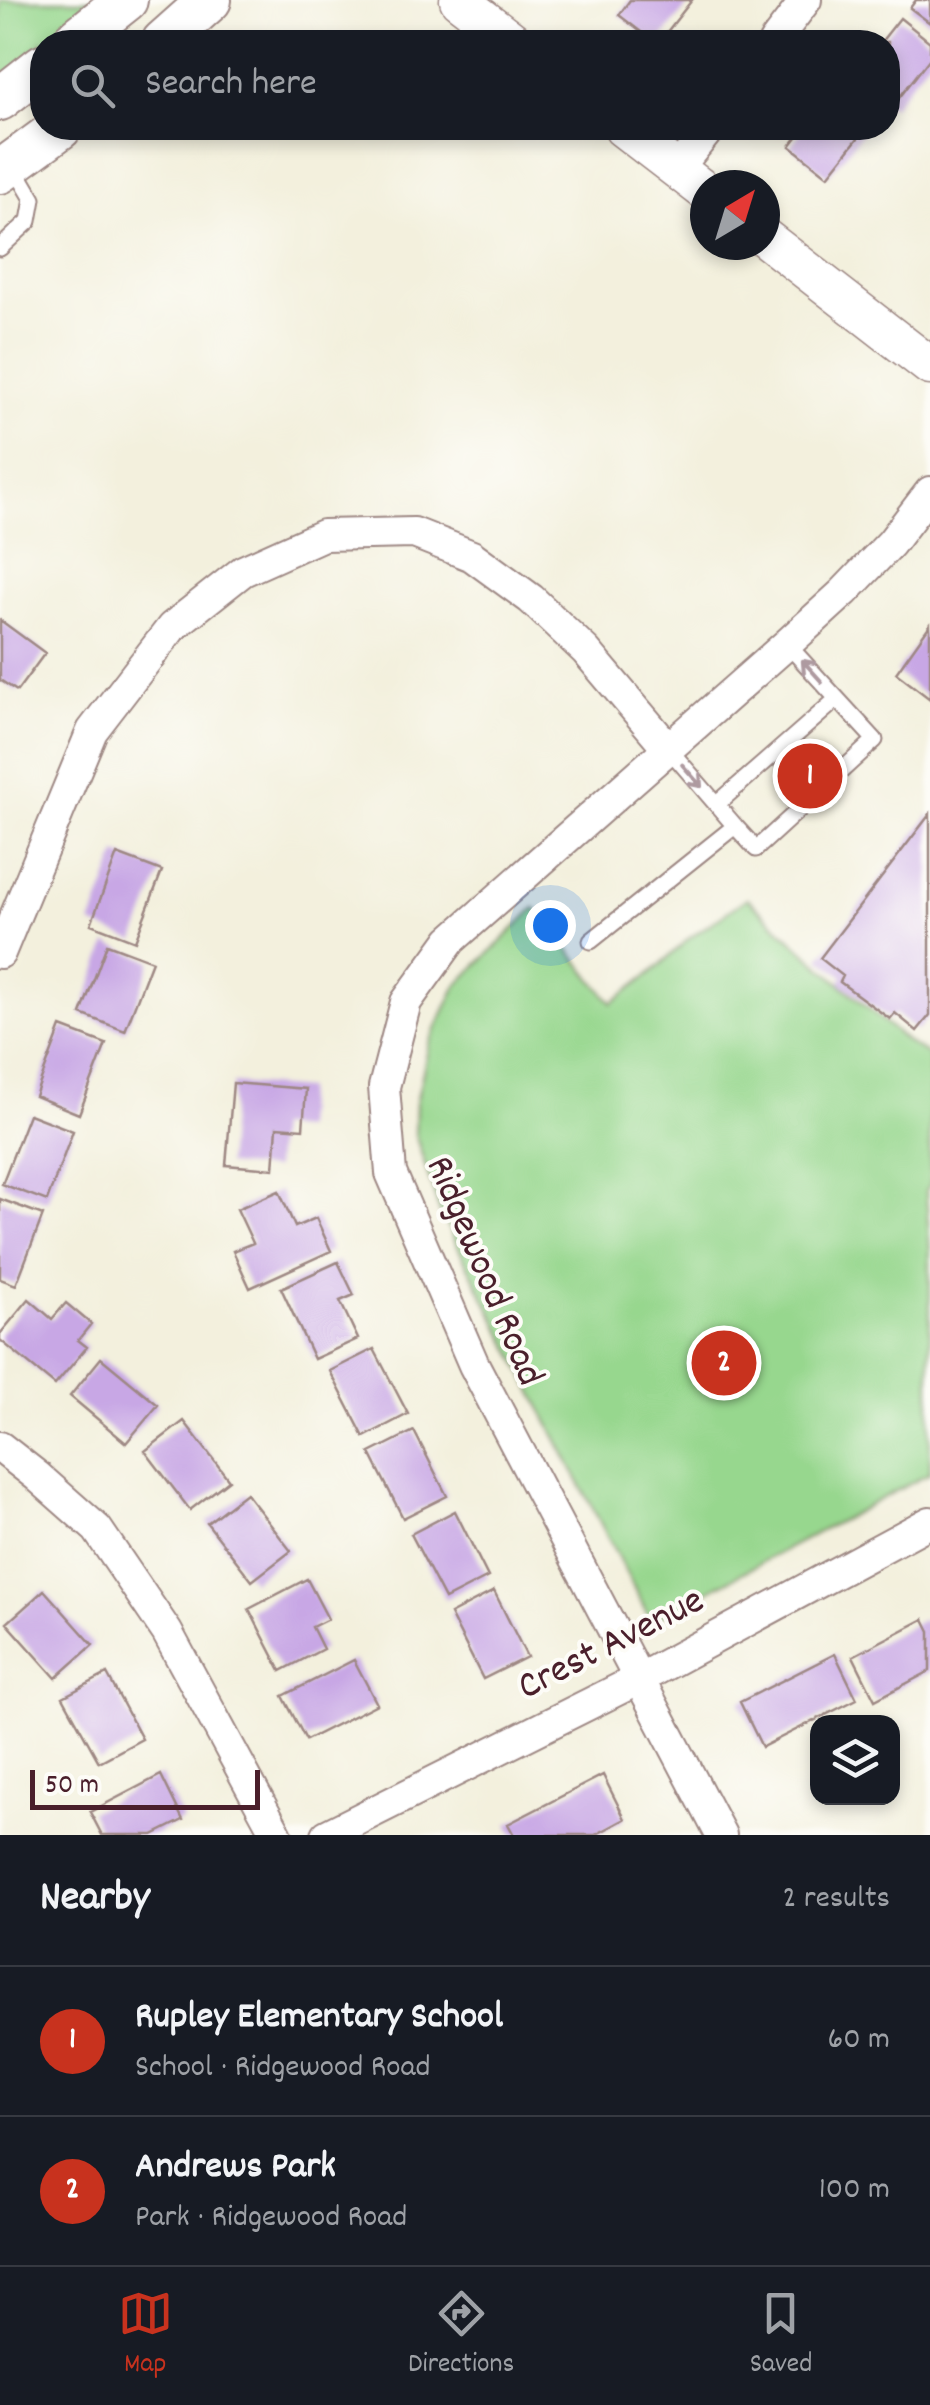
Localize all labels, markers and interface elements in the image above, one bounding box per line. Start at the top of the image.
search box [30,30,900,140]
icon: search [65,58,120,113]
text: Search here [145,58,317,113]
north arrow [690,170,780,260]
one-way arrow [800,660,824,684]
pin: 1 [778,738,842,814]
one-way arrow [681,763,704,788]
your location [525,900,576,951]
street label: Ridgewood Road [408,1148,556,1396]
pin: 2 [692,1326,756,1400]
street label: Crest Avenue [509,1575,715,1717]
map controls [810,1715,900,1805]
button: layers [810,1715,900,1805]
scale bar [30,1765,260,1810]
text: 50 m [45,1767,99,1807]
text: Nearby [40,1870,150,1930]
text: 2 results [783,1877,890,1923]
text: Rupley Elementary School [135,1991,503,2046]
text: 1 [69,2018,76,2064]
text: 60 m [828,2018,890,2064]
text: School · Ridgewood Road [135,2046,431,2092]
text: Andrews Park [135,2141,336,2196]
text: 2 [66,2168,79,2214]
text: 100 m [819,2168,890,2214]
text: Park · Ridgewood Road [135,2196,407,2242]
tab: Map [118,2286,173,2386]
tab: Directions [408,2286,514,2386]
tab: Saved [750,2286,812,2386]

